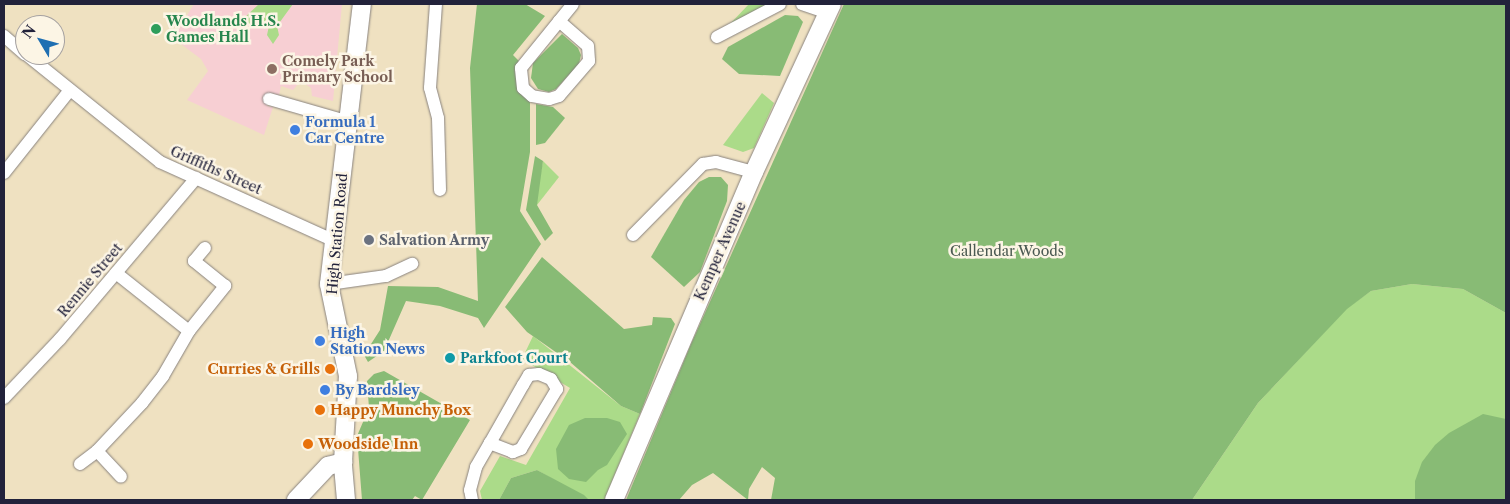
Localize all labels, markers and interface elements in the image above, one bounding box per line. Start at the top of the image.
place label: Woodlands H.S. Games Hall [166,13,280,46]
north arrow [15,15,65,65]
text: N [18,21,40,42]
marker: Woodlands H.S. Games Hall [150,23,162,35]
place label: Comely Park Primary School [282,53,393,85]
marker: Comely Park Primary School [266,63,278,75]
place label: Formula 1 Car Centre [305,114,385,146]
marker: Formula 1 Car Centre [289,124,301,136]
street label: Griffiths Street [168,142,264,198]
street label: High Station Road [323,173,351,295]
street label: Kemper Avenue [691,199,749,303]
place label: Salvation Army [379,232,490,248]
marker: Salvation Army [363,234,375,246]
street label: Rennie Street [54,240,126,320]
park label: Callendar Woods [950,243,1064,259]
place label: High Station News [330,325,425,358]
marker: High Station News [314,335,326,347]
place label: Parkfoot Court [460,350,568,366]
marker: Parkfoot Court [444,352,456,364]
place label: Curries & Grills [207,361,320,377]
marker: Curries & Grills [324,363,336,375]
place label: By Bardsley [335,382,420,398]
marker: By Bardsley [319,384,331,396]
place label: Happy Munchy Box [330,402,472,418]
marker: Happy Munchy Box [314,404,326,416]
place label: Woodside Inn [318,436,418,452]
marker: Woodside Inn [302,438,314,450]

